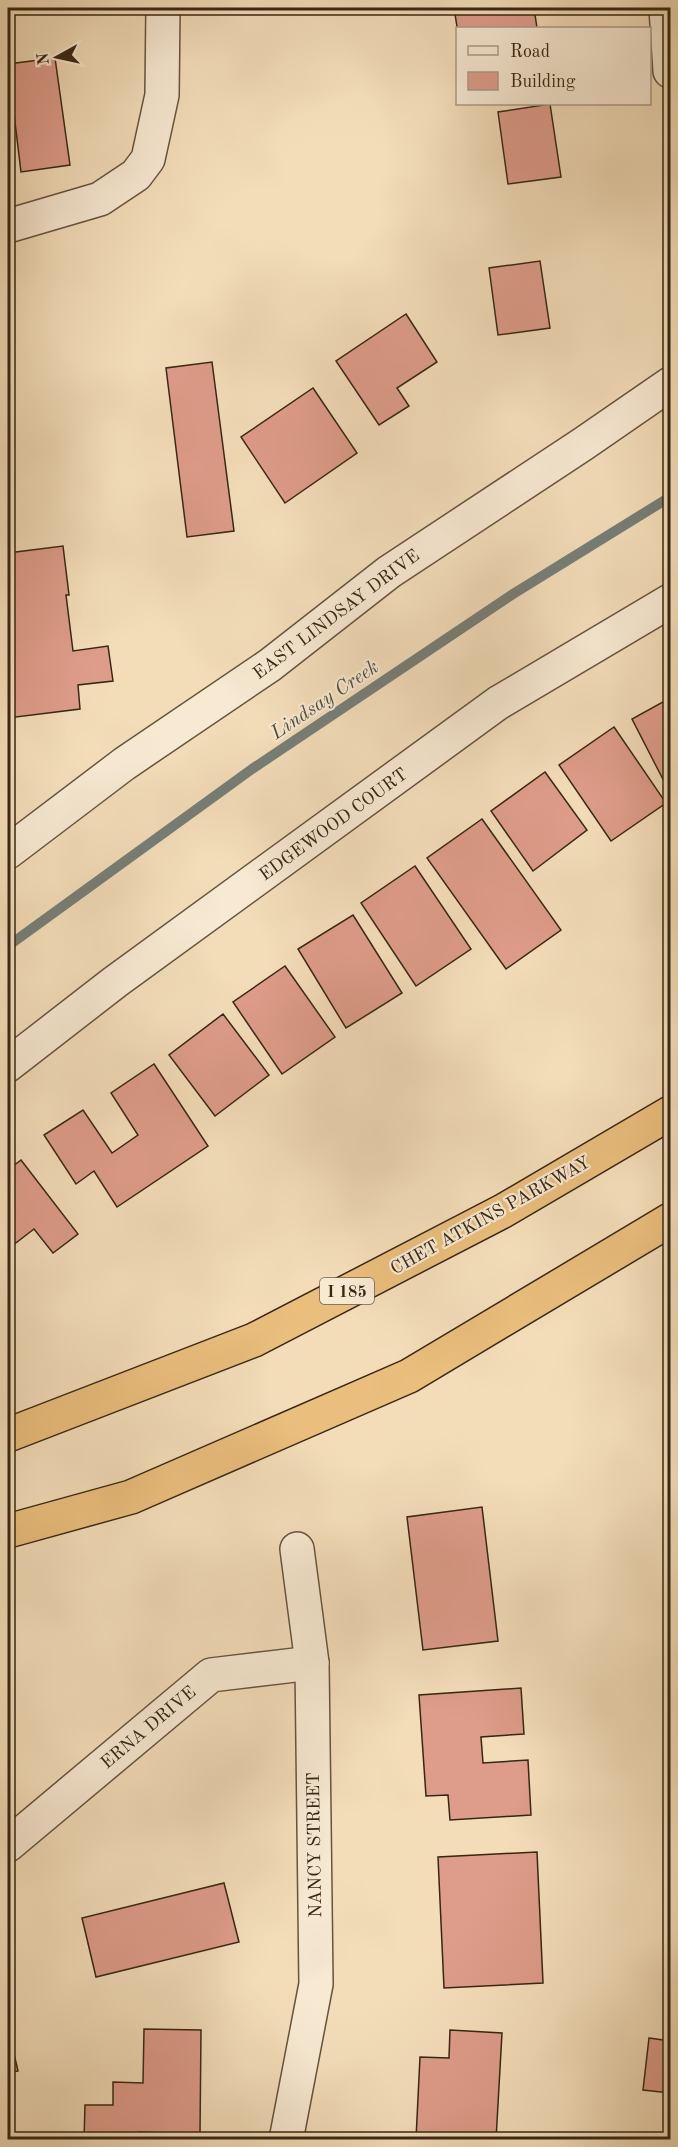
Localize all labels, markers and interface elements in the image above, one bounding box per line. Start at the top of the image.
north arrow [27,27,87,87]
legend [456,27,651,105]
text: Road [510,43,550,61]
text: N [35,51,53,66]
text: Building [510,73,576,91]
street label: EAST LINDSAY DRIVE [250,547,423,683]
water label: Lindsay Creek [267,657,383,745]
street label: EDGEWOOD COURT [256,765,411,884]
street label: CHET ATKINS PARKWAY [388,1153,593,1278]
road number: I 185 [320,1278,374,1304]
street label: ERNA DRIVE [98,1683,200,1772]
street label: NANCY STREET [305,1772,325,1918]

